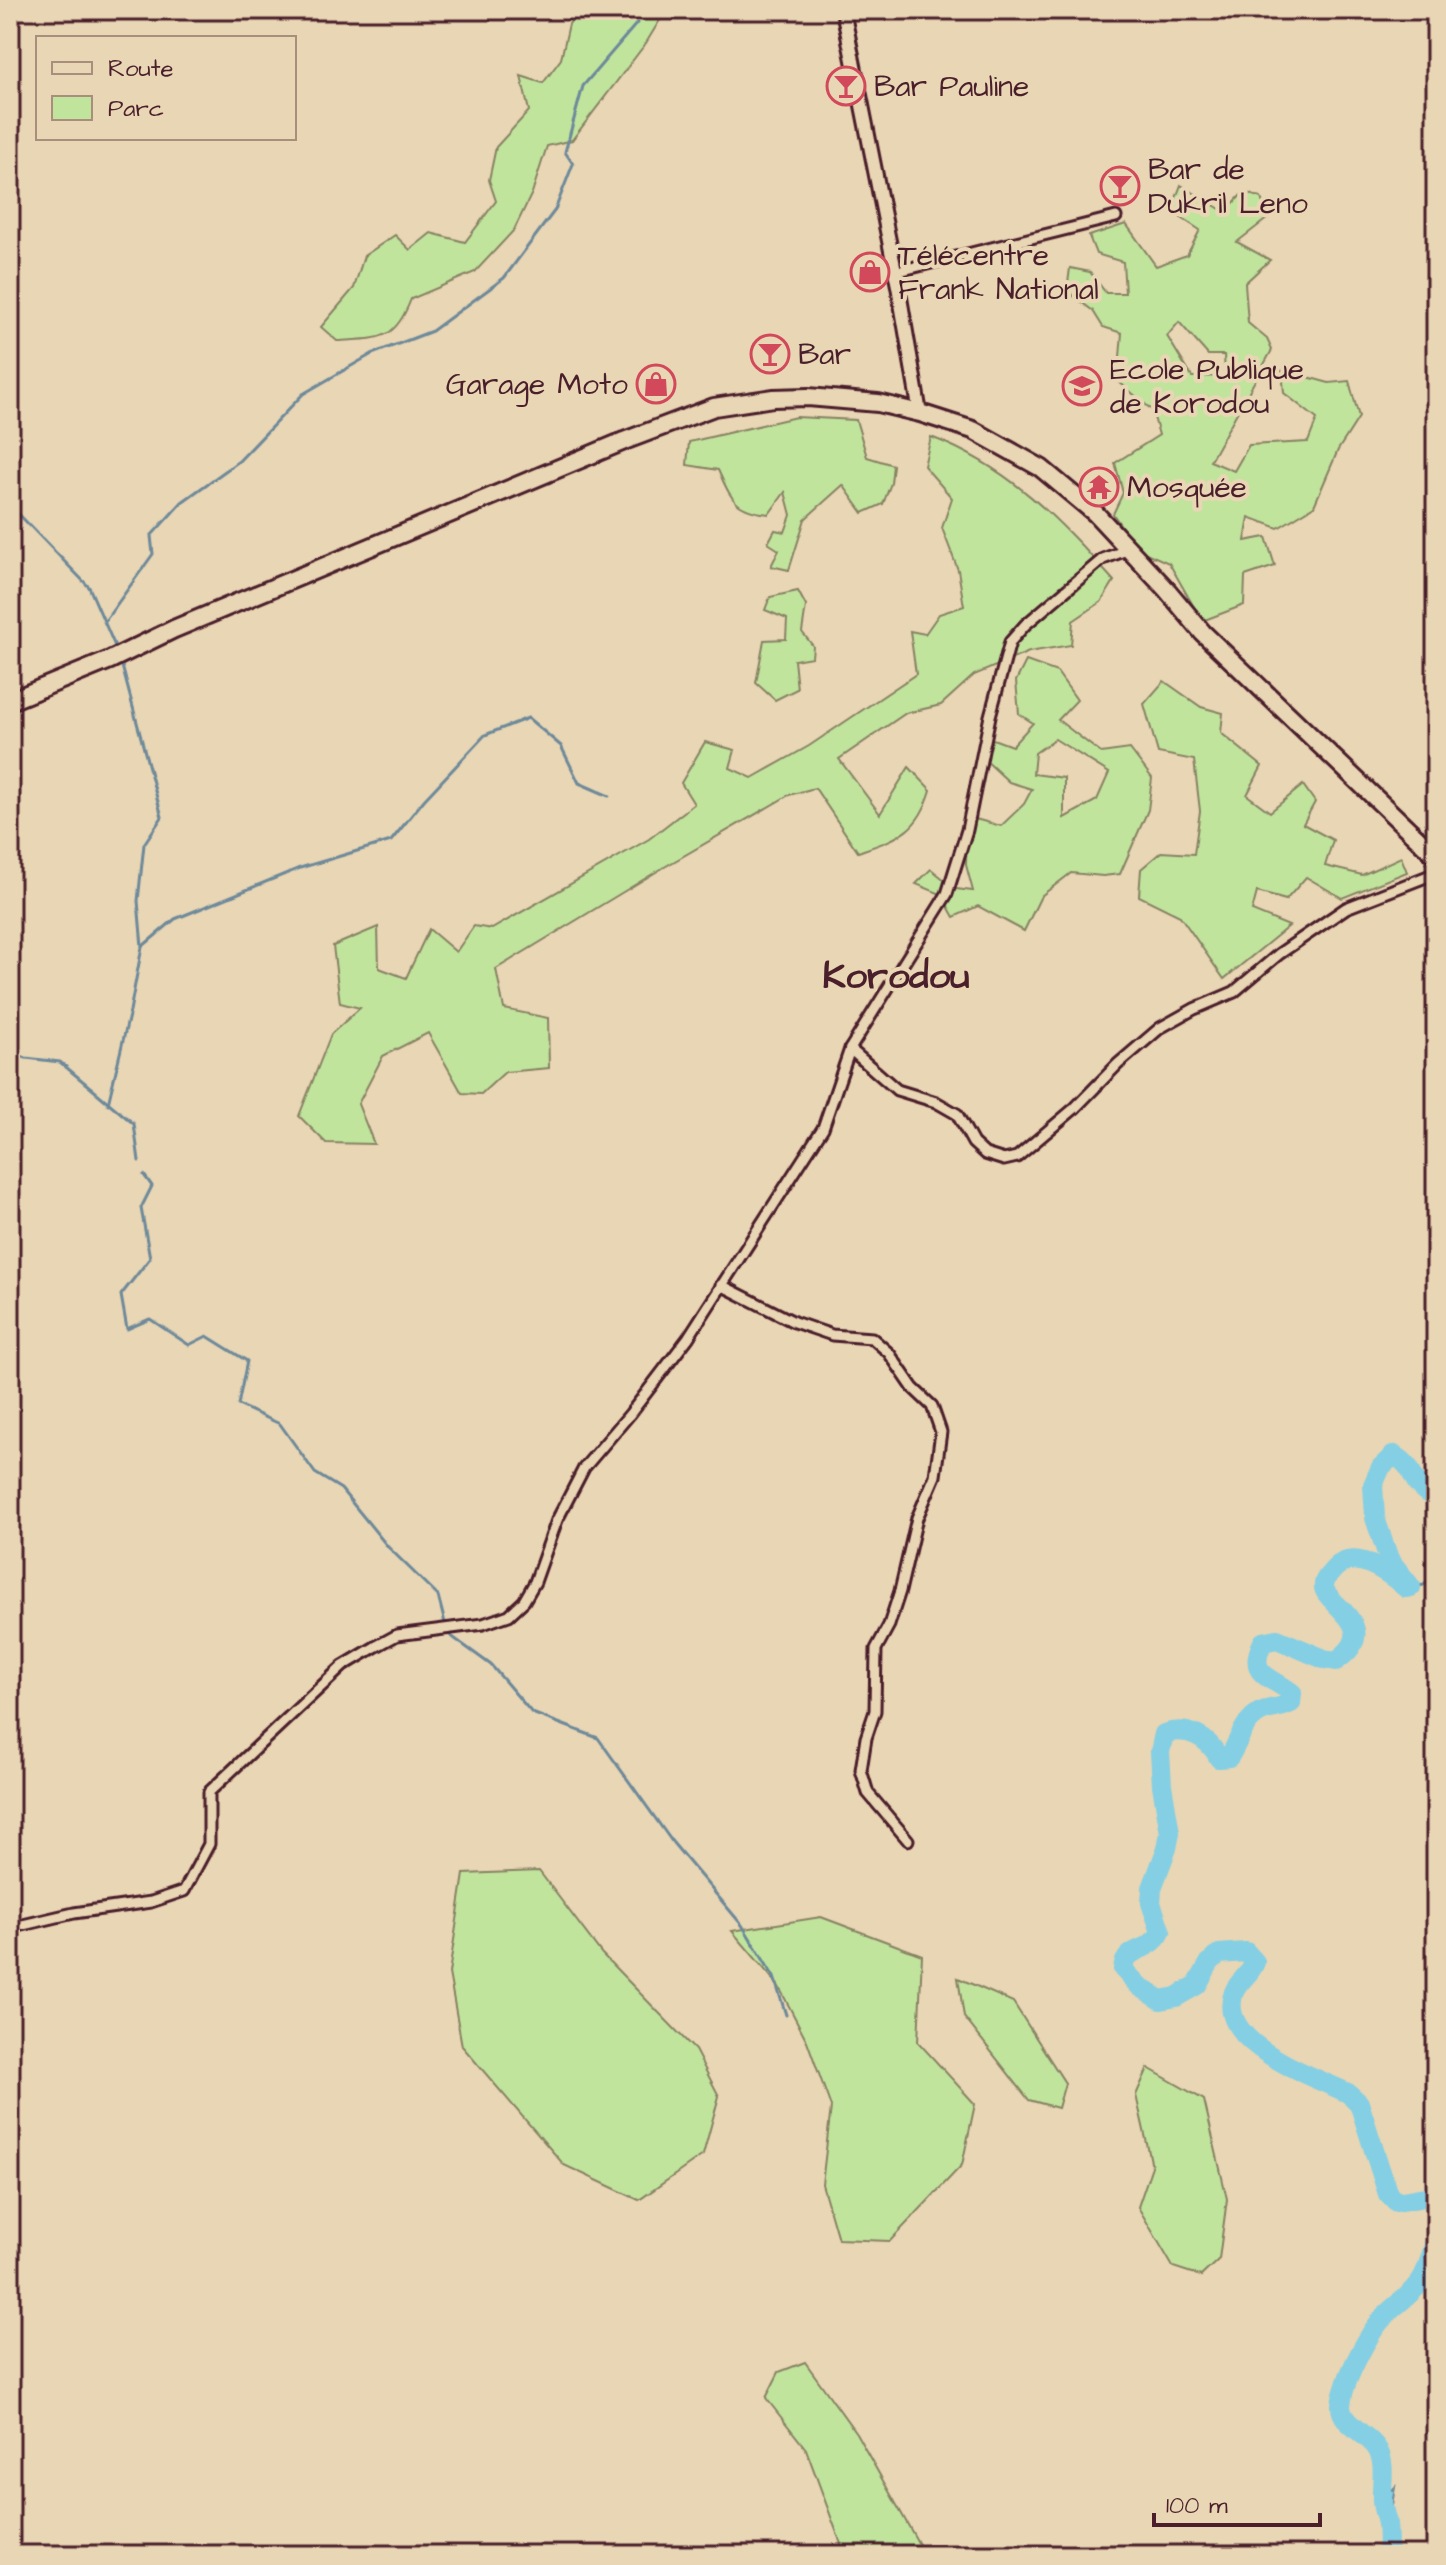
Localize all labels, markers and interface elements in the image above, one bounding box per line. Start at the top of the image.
legend [36,36,296,140]
text: Route [108,52,174,86]
bar icon: Bar Pauline [825,65,867,107]
place label: Bar Pauline [874,66,1029,108]
text: Parc [108,92,164,126]
place label: Bar de Dukril Leno [1148,149,1308,225]
bar icon: Bar de Dukril Leno [1099,165,1141,207]
place label: Télécentre Frank National [898,235,1099,311]
shop icon: Télécentre Frank National [849,251,891,293]
bar icon: Bar [749,333,791,375]
place label: Bar [798,334,851,376]
place label: Ecole Publique de Korodou [1110,349,1304,425]
shop icon: Garage Moto [635,363,677,405]
place label: Garage Moto [446,364,628,407]
school or university icon: Ecole Publique de Korodou [1061,365,1103,407]
temple icon: Mosquée [1078,466,1120,508]
place label: Mosquée [1127,467,1247,509]
district label: Korodou [823,951,969,1003]
scale bar [1154,2477,1320,2527]
text: 100 m [1166,2489,1228,2523]

